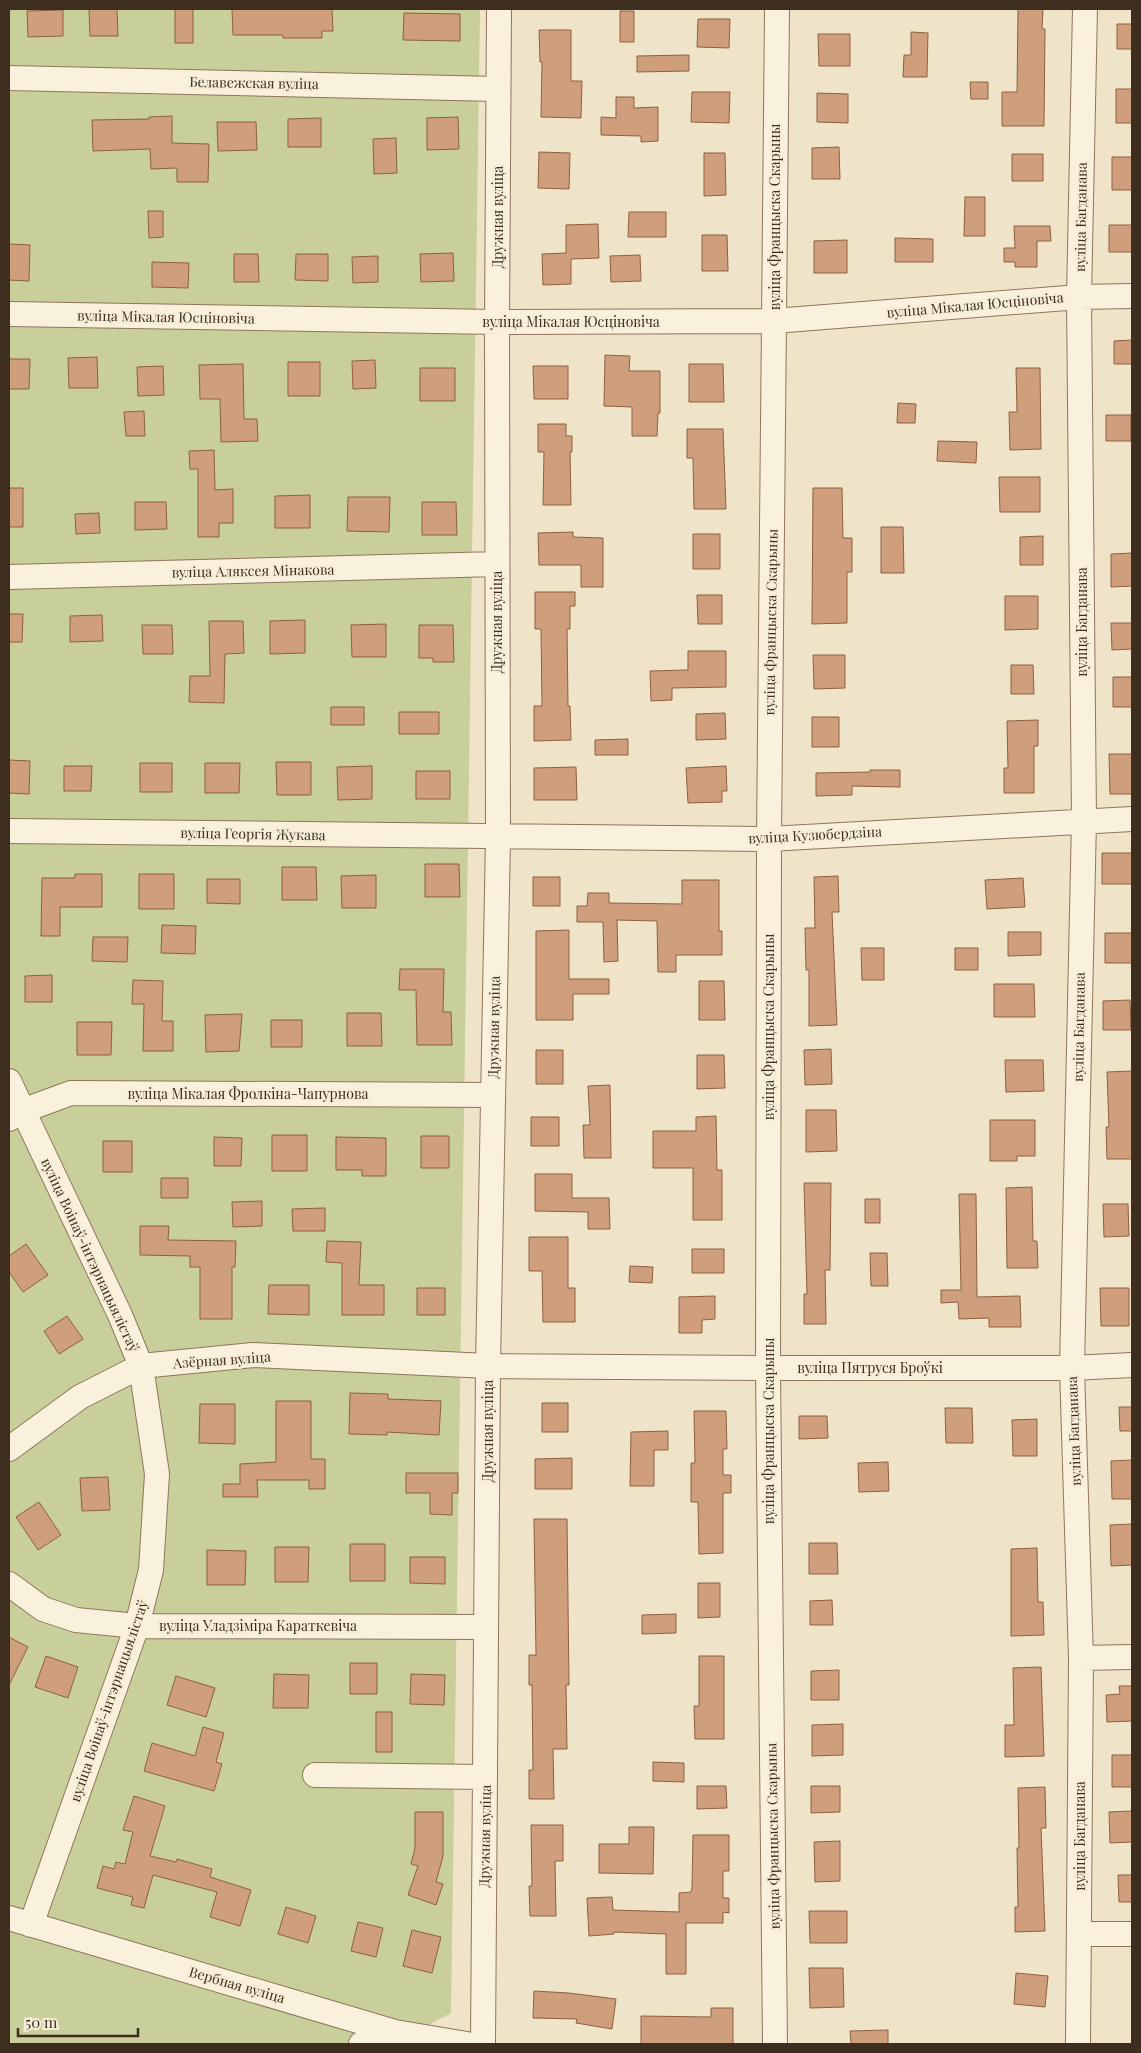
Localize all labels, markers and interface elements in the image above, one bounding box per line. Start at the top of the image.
street label: Белавежская вуліца [189,72,319,93]
street label: вуліца Францыска Скарыны [765,123,784,310]
street label: вуліца Багданава [1070,162,1091,272]
street label: Дружная вуліца [488,166,507,268]
street label: вуліца Мікалая Юсціновіча [886,287,1064,322]
street label: вуліца Мікалая Юсціновіча [77,305,255,328]
street label: вуліца Мікалая Юсціновіча [482,312,660,331]
street label: вуліца Францыска Скарыны [759,528,782,715]
street label: вуліца Аляксея Мінакова [171,560,335,581]
street label: вуліца Багданава [1072,567,1091,677]
street label: Дружная вуліца [487,571,506,673]
street label: вуліца Кузюбердзіна [748,822,882,847]
street label: вуліца Георгія Жукава [180,823,326,844]
street label: вуліца Францыска Скарыны [759,933,778,1120]
street label: вуліца Багданава [1068,972,1089,1082]
street label: Дружная вуліца [483,975,504,1078]
street label: вуліца Мікалая Фролкіна-Чапурнова [127,1084,369,1103]
street label: вуліца Воінаў-інтэрнацыялістаў [37,1155,144,1355]
street label: вуліца Францыска Скарыны [759,1337,778,1524]
street label: Азёрная вуліца [172,1347,271,1372]
street label: вуліца Пятруся Броўкі [797,1358,943,1377]
street label: вуліца Багданава [1062,1376,1085,1486]
street label: Дружная вуліца [478,1380,497,1482]
street label: вуліца Воінаў-інтэрнацыялістаў [65,1597,152,1804]
street label: вуліца Уладзіміра Караткевіча [159,1616,357,1635]
street label: вуліца Францыска Скарыны [761,1742,784,1930]
street label: вуліца Багданава [1070,1781,1089,1891]
street label: Дружная вуліца [474,1784,495,1887]
street label: Вербная вуліца [187,1962,287,2007]
scale bar [18,2006,138,2038]
text: 50 m [25,2012,58,2032]

